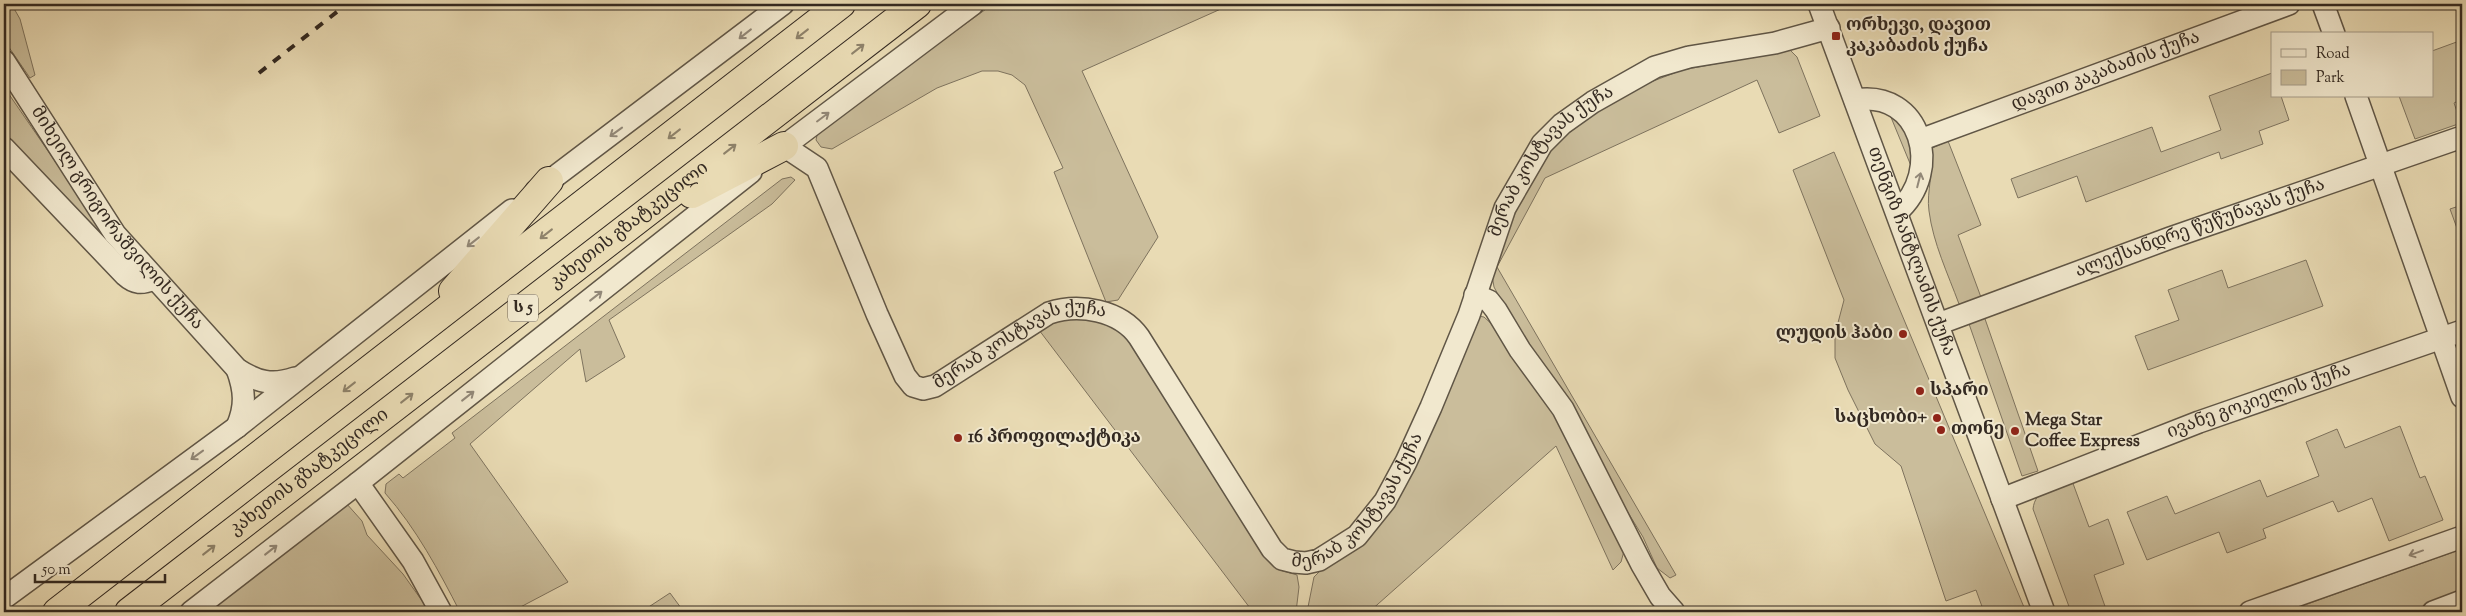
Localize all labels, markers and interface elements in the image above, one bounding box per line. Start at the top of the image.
place label: ორხევი, დავით კაკაბაძის ქუჩა [1846,13,1991,60]
street label: დავით კაკაბაძის ქუჩა [2008,25,2204,118]
one-way arrow [739,28,752,39]
one-way arrow [796,28,809,39]
marker: ორხევი, დავით კაკაბაძის ქუჩა [1830,30,1842,42]
legend [2271,32,2434,98]
one-way arrow [851,44,865,54]
text: Road [2316,44,2350,65]
text: Park [2316,68,2345,89]
street label: მერაბ კოსტავას ქუჩა [1483,80,1619,240]
street label: მიხეილ გრიგორაშვილის ქუჩა [24,102,209,336]
one-way arrow [816,112,830,122]
one-way arrow [610,127,623,138]
one-way arrow [668,128,681,139]
one-way arrow [723,143,736,154]
street label: თენგიზ ჩანტლაძის ქუჩა [1860,143,1961,360]
street label: კახეთის გზატკეცილი [544,156,715,296]
one-way arrow [1915,172,1924,188]
street label: ალექსანდრე წუწუნავას ქუჩა [2072,172,2329,285]
one-way arrow [540,228,553,239]
one-way arrow [466,236,479,247]
one-way arrow [589,290,602,301]
road number: ს 5 [508,294,538,322]
street label: მერაბ კოსტავას ქუჩა [929,296,1109,397]
place label: ლუდის ჰაბი [1776,321,1893,347]
marker: ლუდის ჰაბი [1897,328,1909,340]
street label: ივანე გოკიელის ქუჩა [2163,357,2355,446]
place label: სპარი [1930,378,1989,404]
one-way arrow [342,382,356,392]
marker: სპარი [1914,385,1926,397]
one-way arrow [461,391,474,402]
one-way arrow [400,392,413,403]
street label: კახეთის გზატკეცილი [224,403,395,543]
place label: საცხობი+ [1835,405,1928,431]
place label: Mega Star Coffee Express [2025,408,2140,455]
marker: საცხობი+ [1931,412,1943,424]
place label: თონე [1951,417,2004,443]
marker: თონე [1935,424,1947,436]
place label: 16 პროფილაქტიკა [968,425,1141,451]
marker: Mega Star Coffee Express [2009,425,2021,437]
street label: მერაბ კოსტავას ქუჩა [1290,429,1430,577]
marker: 16 პროფილაქტიკა [952,432,964,444]
one-way arrow [191,450,204,461]
one-way arrow [202,545,215,556]
one-way arrow [264,545,277,556]
one-way arrow [2409,549,2424,558]
scale bar [35,551,165,583]
text: 50 m [41,560,71,581]

